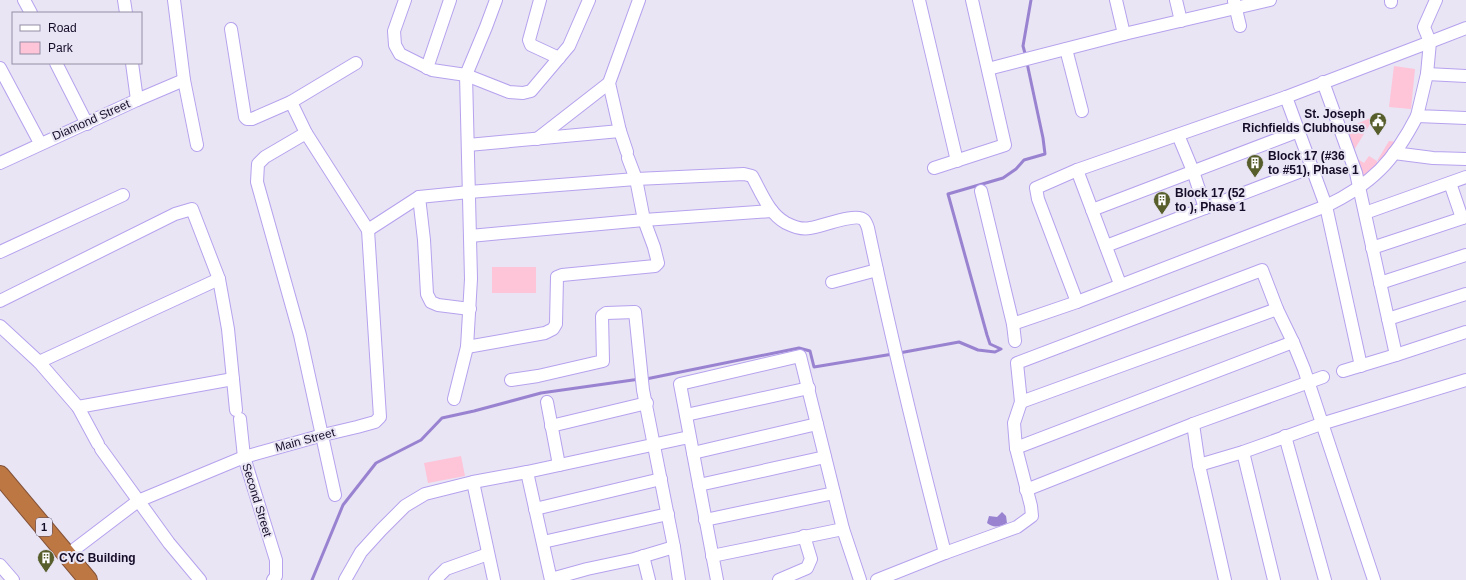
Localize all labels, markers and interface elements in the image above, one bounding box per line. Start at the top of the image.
legend [12,12,142,64]
text: Road [48,21,77,35]
text: Park [48,41,74,55]
street label: Diamond Street [50,96,133,143]
place label: St. Joseph Richfields Clubhouse [1242,107,1365,135]
public building icon: St. Joseph Richfields Clubhouse [1368,111,1388,136]
place label: Block 17 (#36 to #51), Phase 1 [1268,149,1359,177]
building icon: Block 17 (#36 to #51), Phase 1 [1245,153,1265,178]
place label: Block 17 (52 to ), Phase 1 [1175,186,1246,214]
building icon: Block 17 (52 to ), Phase 1 [1152,190,1172,215]
street label: Main Street [274,425,337,455]
street label: Second Street [239,462,275,539]
road number: 1 [36,518,52,536]
building icon: CYC Building [36,548,56,573]
place label: CYC Building [59,551,136,565]

